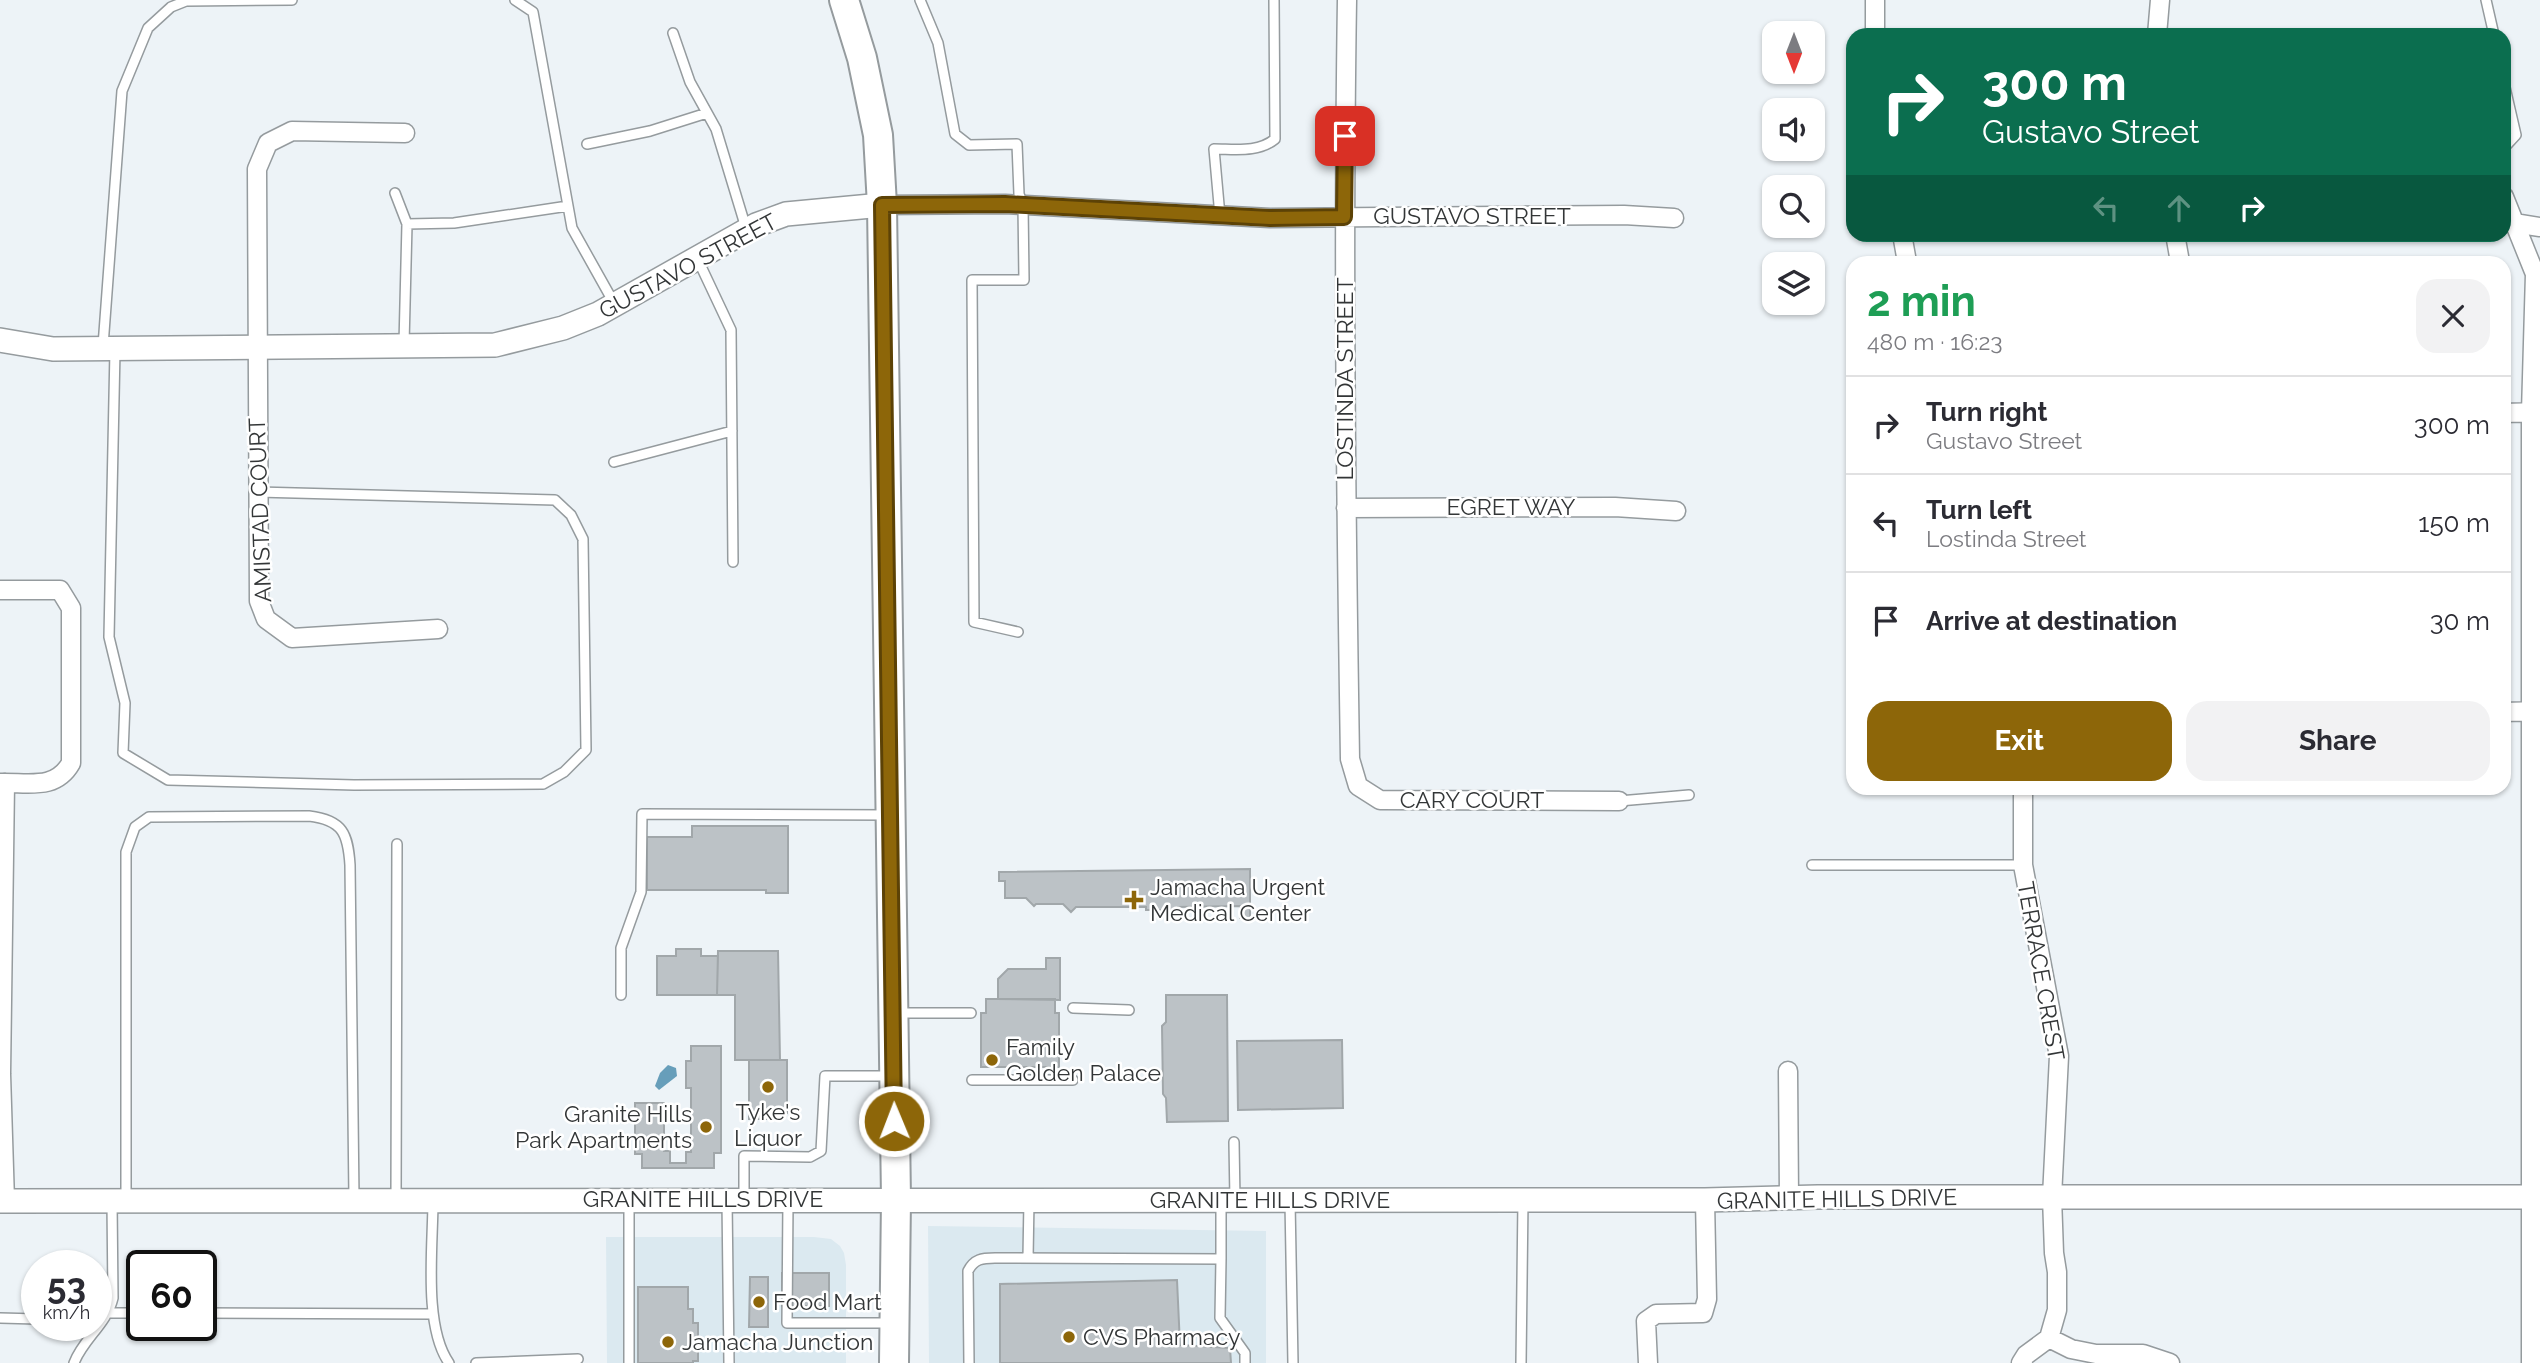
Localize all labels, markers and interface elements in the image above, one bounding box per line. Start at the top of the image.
north arrow [1762,21,1825,84]
map controls [1762,21,1825,315]
text: 300 m [1982,54,2127,111]
icon: right [1867,56,1958,147]
button: sound [1762,98,1825,161]
pin [1315,106,1375,166]
text: Gustavo Street [1982,113,2199,150]
icon: arrive [1326,117,1364,155]
button: search [1762,175,1825,238]
icon: left [2087,189,2125,227]
icon: ahead [2160,189,2198,227]
icon: right [2233,189,2271,227]
street label: GUSTAVO STREET [1373,202,1571,229]
street label: GUSTAVO STREET [594,207,781,324]
button: layers [1762,252,1825,315]
street label: LOSTINDA STREET [1331,277,1358,481]
text: 2 min [1867,277,1976,326]
button: close [2416,279,2490,353]
text: 480 m · 16:23 [1867,328,2003,355]
text: Turn right [1926,397,2047,427]
icon: right [1867,406,1905,444]
text: 300 m [2414,410,2490,440]
street label: AMISTAD COURT [243,417,276,603]
text: Gustavo Street [1926,427,2082,454]
street label: EGRET WAY [1447,493,1576,520]
text: Turn left [1926,495,2032,525]
icon: left [1867,504,1905,542]
text: 150 m [2418,508,2490,538]
text: Lostinda Street [1926,525,2087,552]
icon: arrive [1867,602,1905,640]
text: Arrive at destination [1926,606,2177,636]
text: 30 m [2430,606,2490,636]
button: Exit [1867,701,2172,781]
button: Share [2186,701,2490,781]
street label: CARY COURT [1400,786,1544,813]
place label: Jamacha Urgent Medical Center [1150,873,1326,926]
street label: TERRACE CREST [2012,879,2071,1063]
marker: Jamacha Urgent Medical Center [1124,890,1144,910]
place label: Family Golden Palace [1006,1033,1161,1086]
marker: Family Golden Palace [984,1052,1000,1068]
marker: Tyke's Liquor [760,1079,776,1095]
position arrow [857,1084,931,1158]
place label: Tyke's Liquor [734,1098,802,1151]
place label: Granite Hills Park Apartments [515,1100,692,1153]
marker: Granite Hills Park Apartments [698,1119,714,1135]
street label: GRANITE HILLS DRIVE [1717,1183,1957,1214]
street label: GRANITE HILLS DRIVE [583,1185,823,1212]
street label: GRANITE HILLS DRIVE [1150,1186,1390,1213]
speed limit sign: 60 [126,1250,217,1341]
text: 53 [47,1266,86,1307]
place label: Food Mart [773,1288,882,1315]
marker: Food Mart [751,1294,767,1310]
text: km/h [43,1302,90,1323]
place label: CVS Pharmacy [1083,1323,1240,1350]
place label: Jamacha Junction [682,1328,873,1355]
marker: CVS Pharmacy [1061,1329,1077,1345]
marker: Jamacha Junction [660,1334,676,1350]

